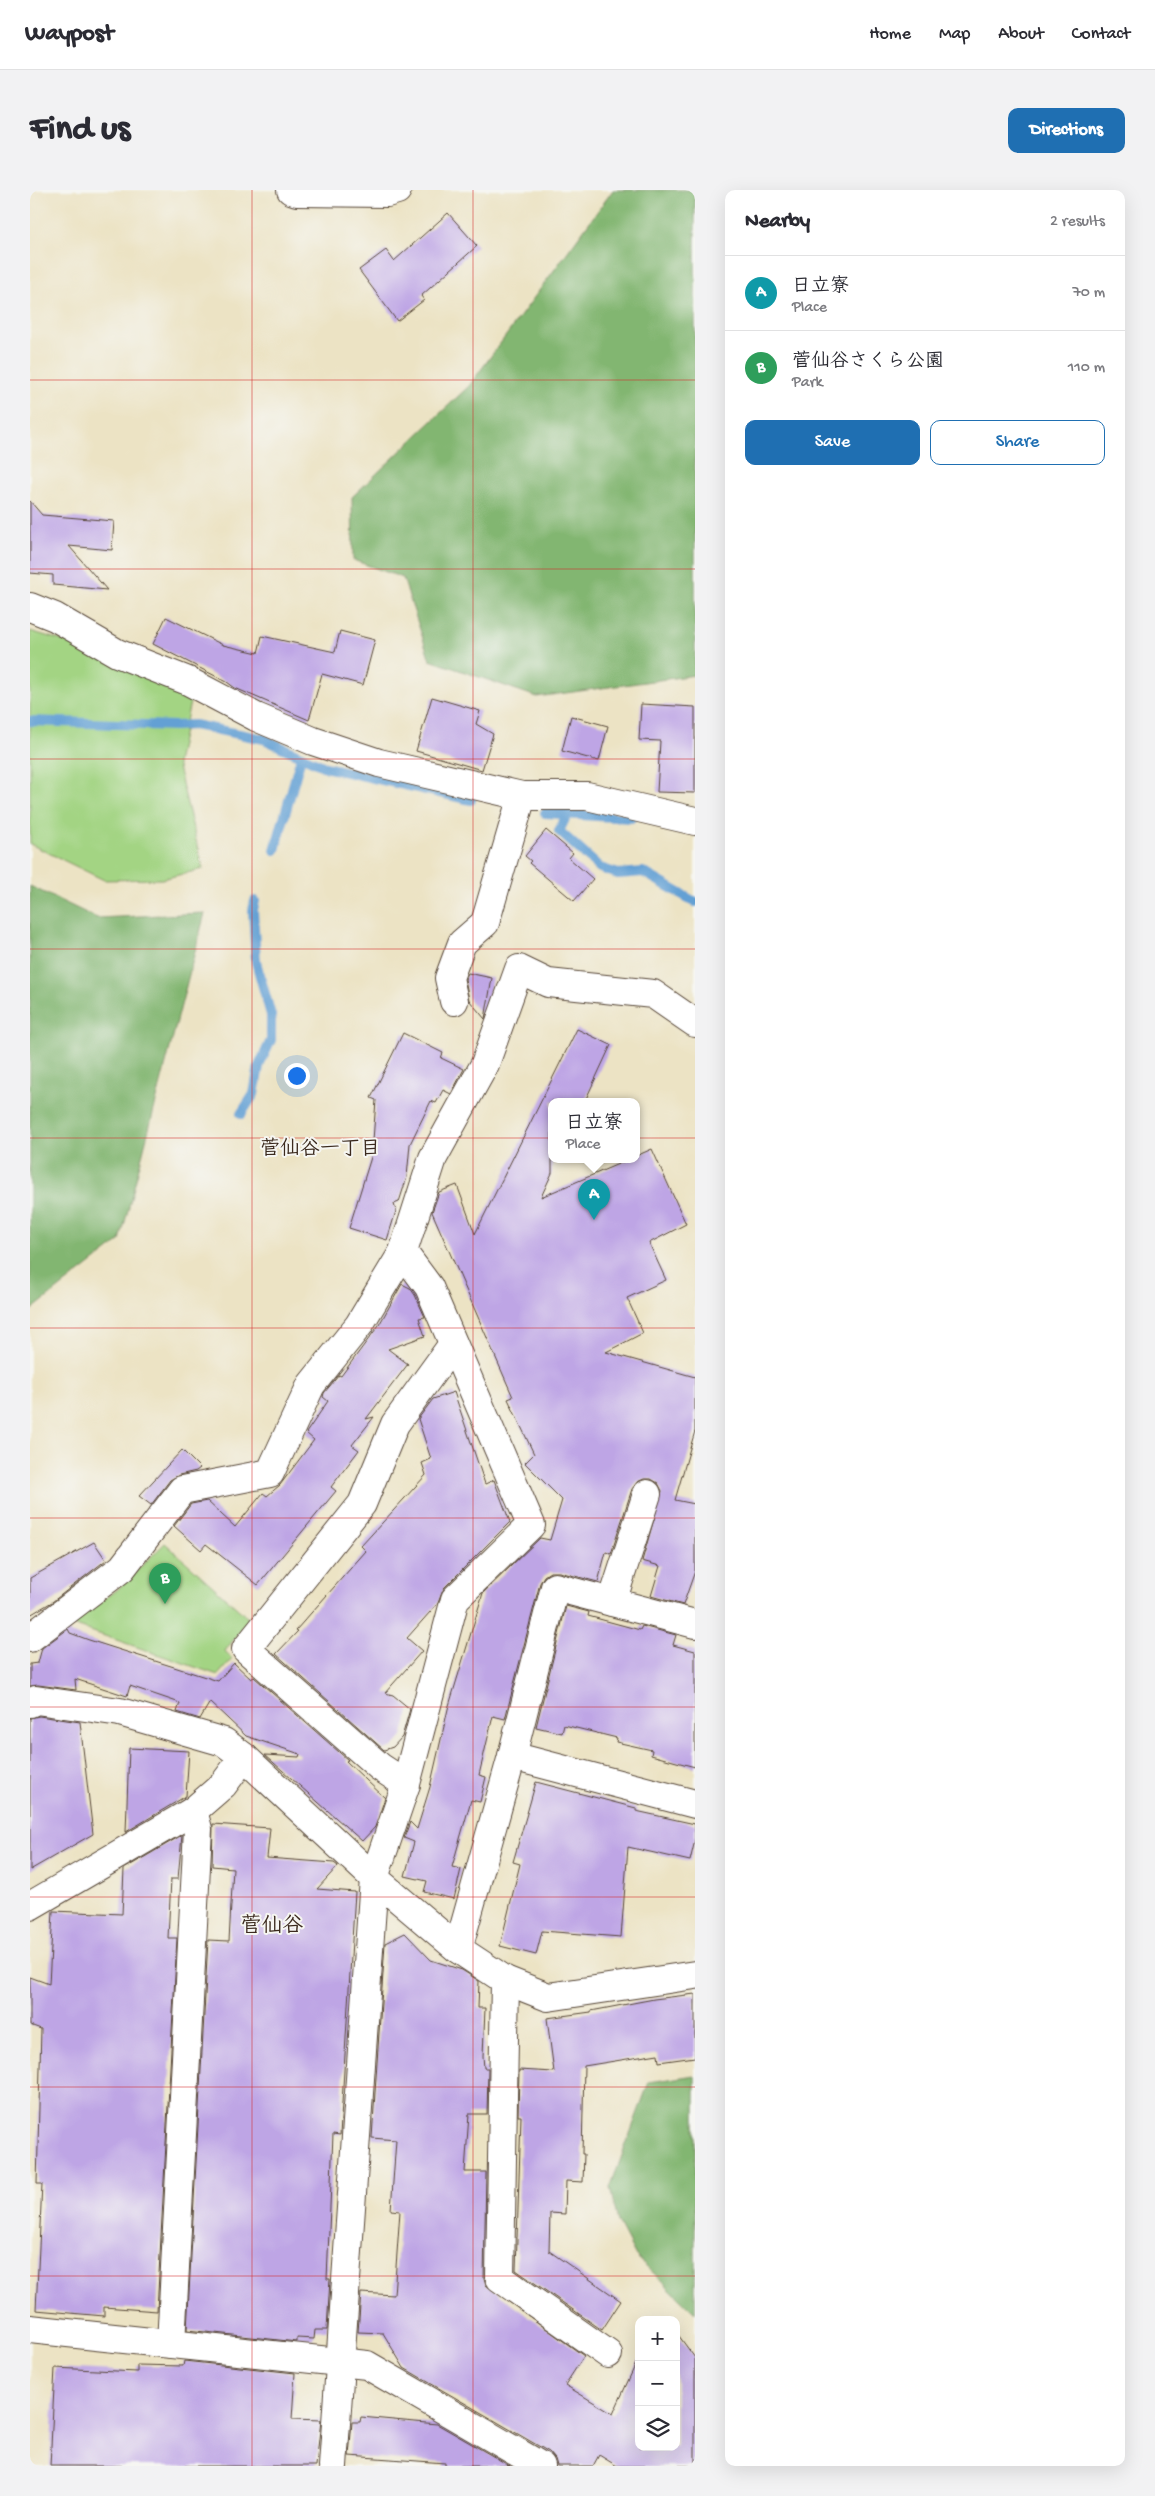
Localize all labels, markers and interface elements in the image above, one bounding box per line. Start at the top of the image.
text: Waypost [25,20,113,49]
text: Home [869,24,911,45]
text: Map [939,24,970,45]
text: About [998,24,1044,45]
text: Contact [1072,24,1130,45]
button: Directions [1008,108,1125,153]
text: Find us [30,110,130,151]
text: Nearby [745,210,810,235]
text: 2 results [1050,213,1105,232]
text: 日立寮 [792,276,849,299]
text: A [756,284,766,303]
text: 70 m [1072,284,1105,303]
text: Place [792,299,827,318]
text: 菅仙谷さくら公園 [792,351,944,374]
text: B [757,359,765,378]
text: 110 m [1068,359,1105,378]
text: Park [792,374,823,393]
button: Save [745,420,920,465]
button: Share [930,420,1105,465]
your location [284,1063,310,1089]
popup [548,1098,640,1163]
text: 日立寮 [565,1113,623,1136]
text: Place [565,1136,600,1155]
district label: 菅仙谷一丁目 [260,1137,380,1162]
pin: A [578,1179,610,1220]
pin: B [149,1563,181,1604]
district label: 菅仙谷 [241,1913,304,1940]
map controls [635,2316,680,2451]
button: + [635,2316,680,2361]
button: − [635,2361,680,2406]
button: layers [635,2406,680,2451]

